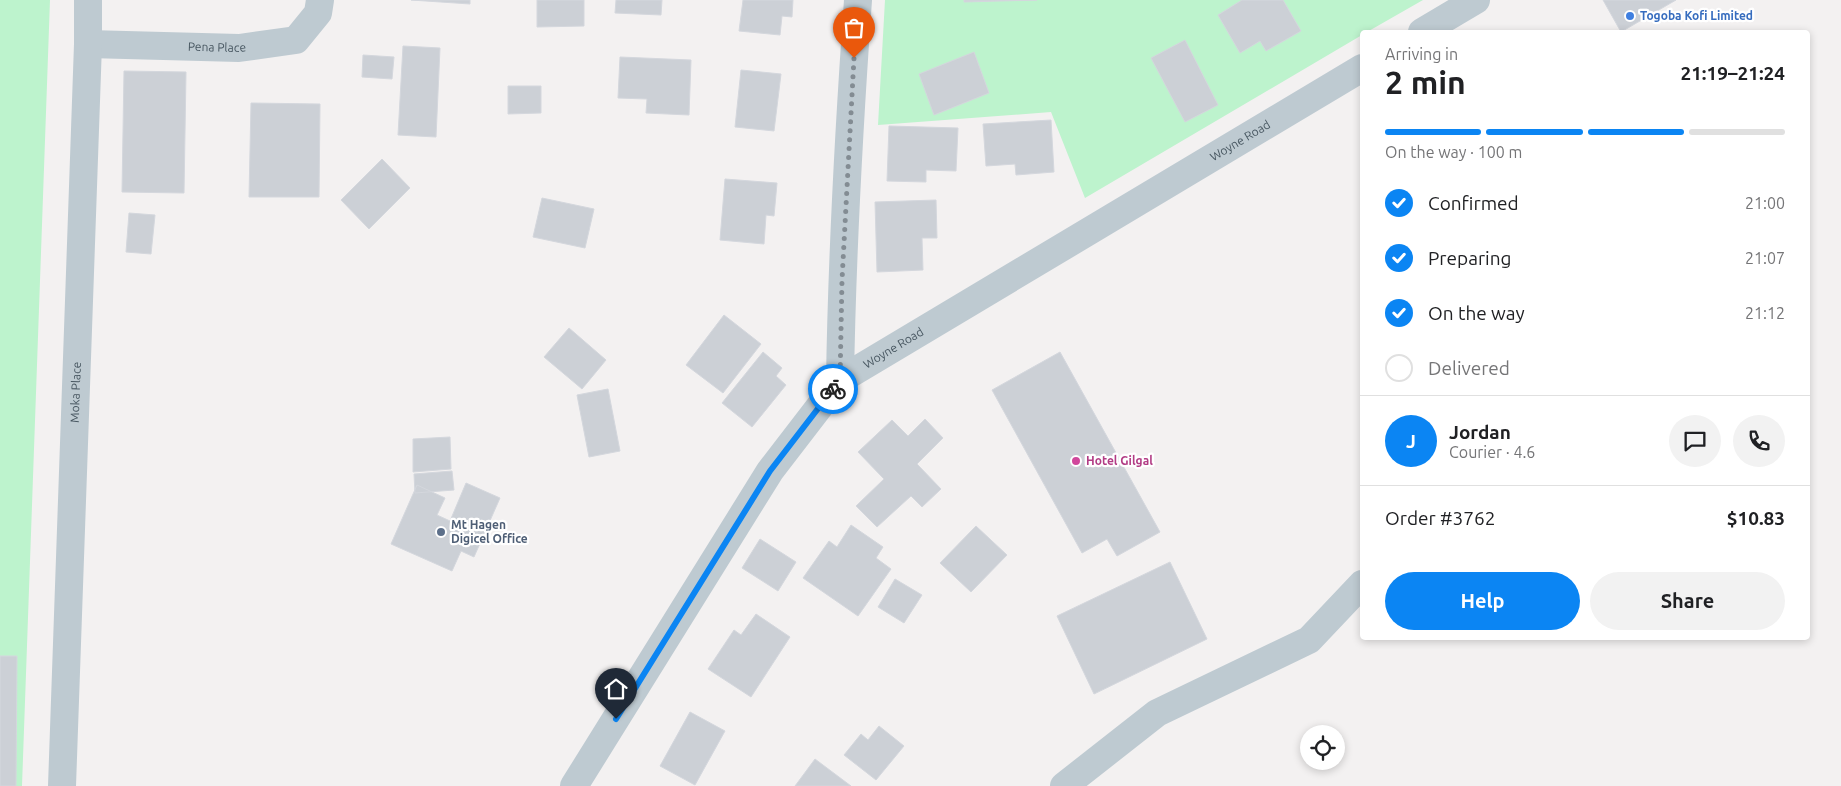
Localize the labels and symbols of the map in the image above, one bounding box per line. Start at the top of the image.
pin [833,7,875,58]
place label: Togoba Kofi Limited [1640,9,1753,22]
marker: Togoba Kofi Limited [1624,10,1636,22]
street label: Pena Place [188,40,247,54]
street label: Woyne Road [1208,117,1272,163]
street label: Woyne Road [861,325,925,371]
street label: Moka Place [68,361,83,423]
courier [808,364,858,414]
place label: Hotel Gilgal [1086,454,1153,467]
marker: Hotel Gilgal [1070,455,1082,467]
place label: Mt Hagen Digicel Office [451,518,528,545]
marker: Mt Hagen Digicel Office [435,526,447,538]
pin [595,668,637,719]

